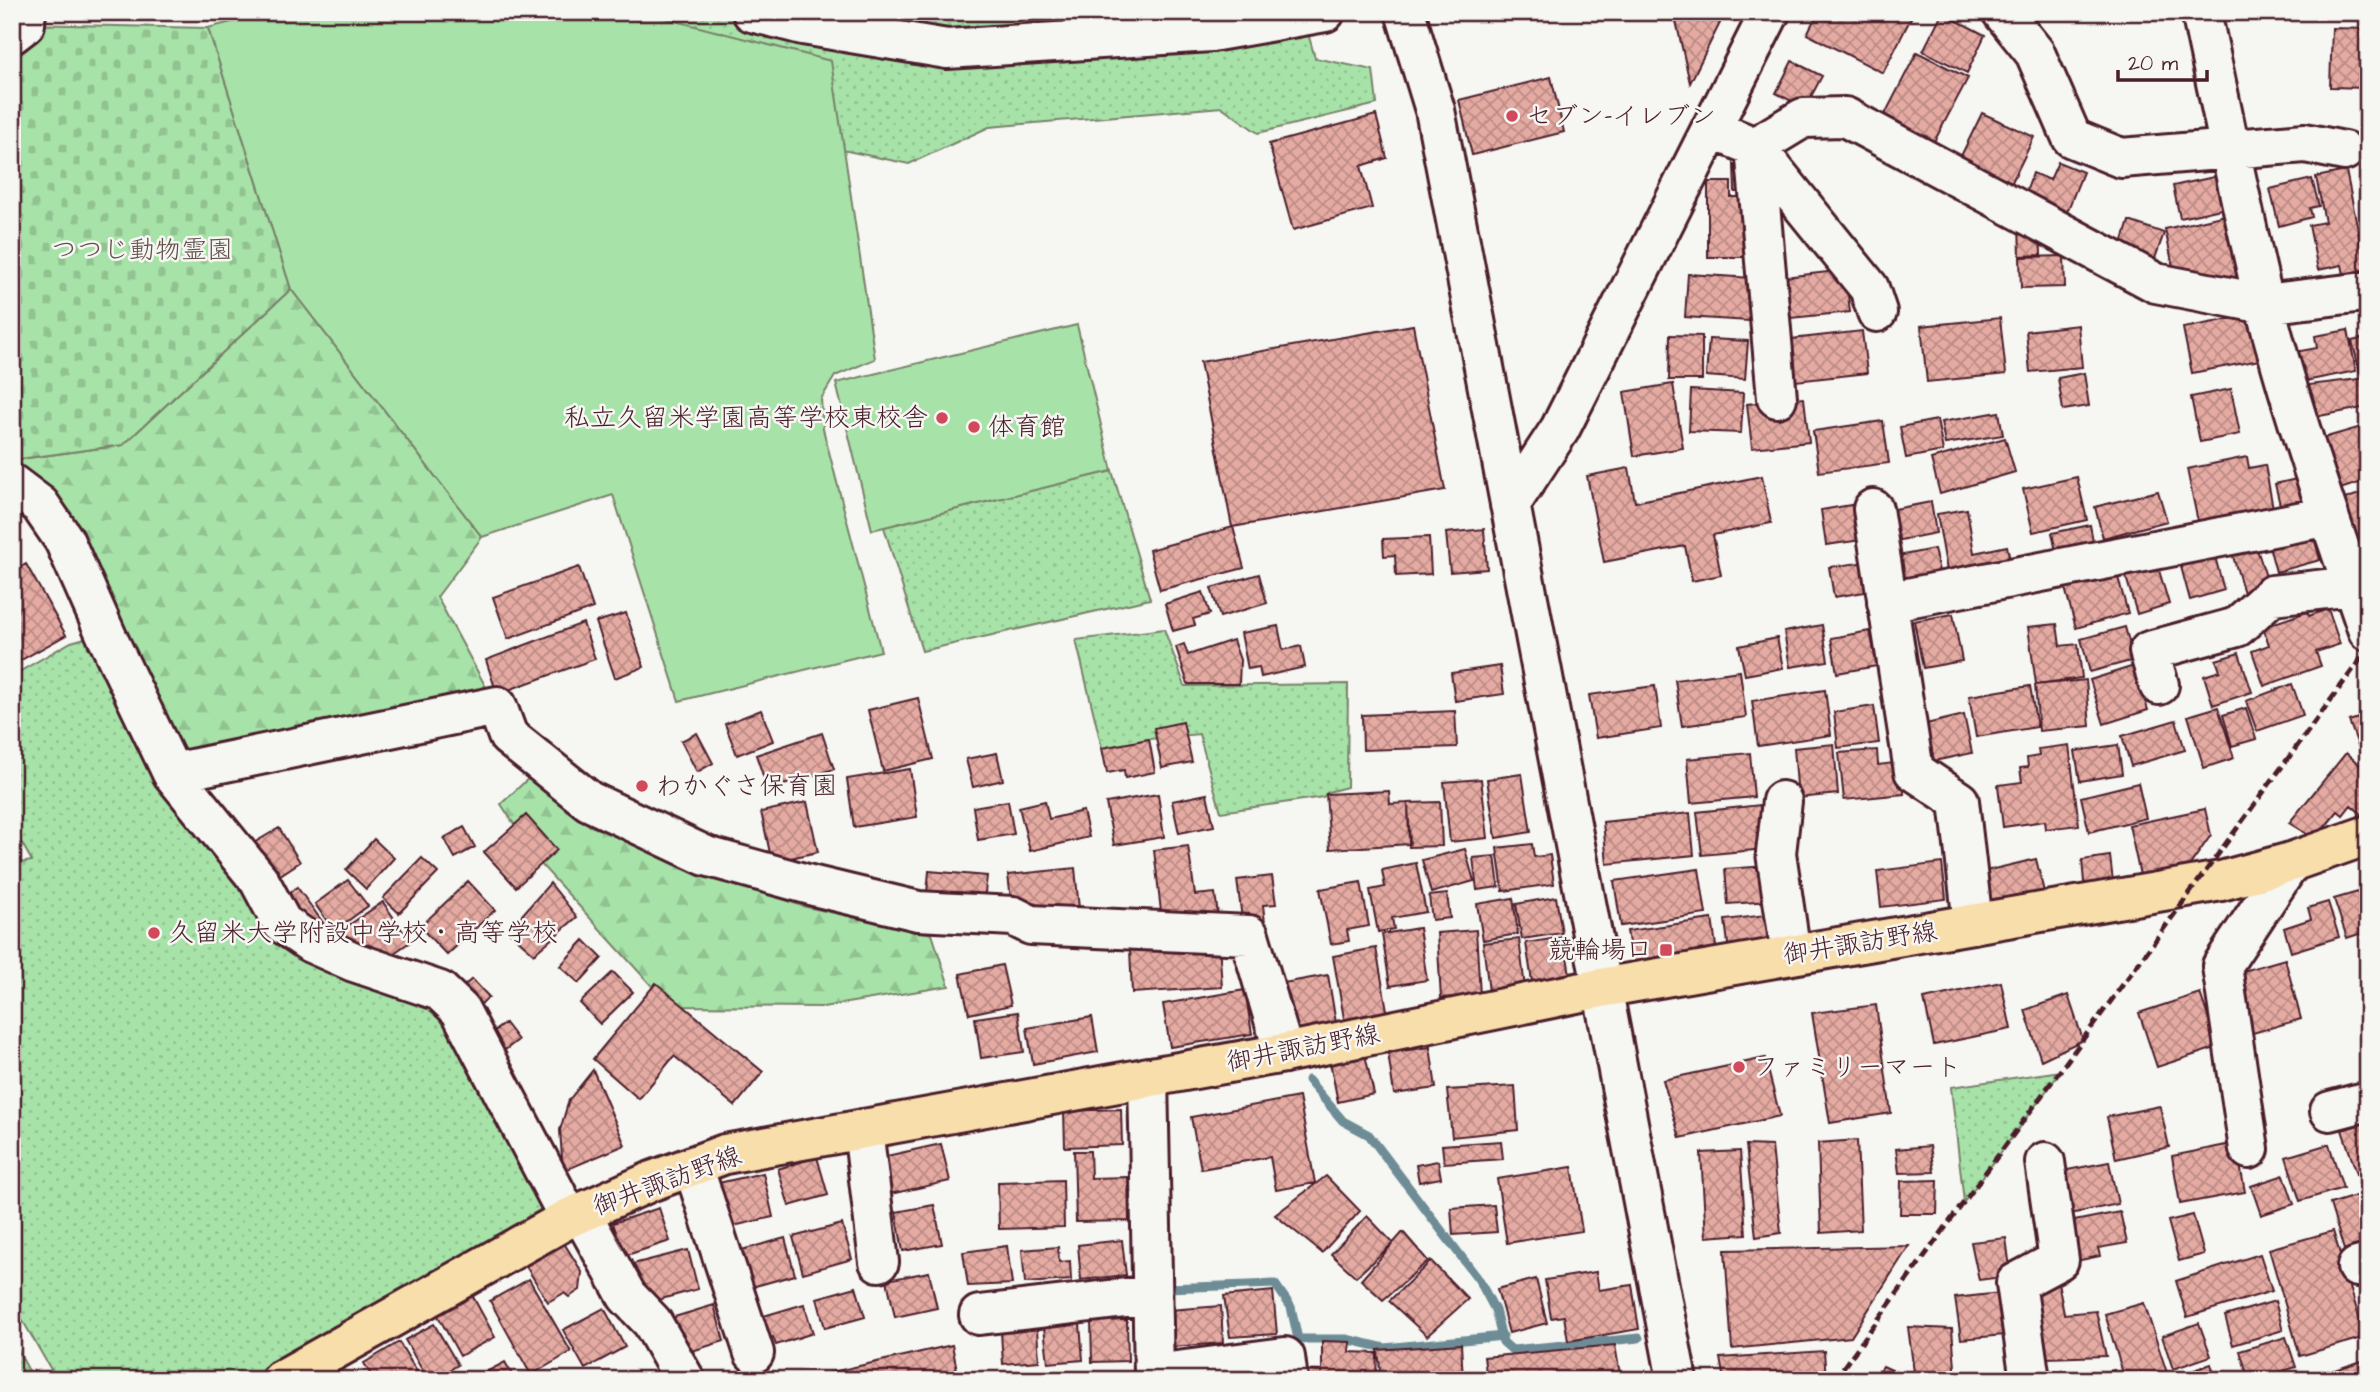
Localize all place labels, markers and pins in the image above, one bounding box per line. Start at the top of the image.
place label: セブン-イレブン [1526,98,1716,134]
marker: セブン-イレブン [1504,108,1520,124]
place label: 私立久留米学園高等学校東校舎 [564,400,928,436]
place label: 体育館 [988,409,1066,445]
marker: 私立久留米学園高等学校東校舎 [934,410,950,426]
marker: 体育館 [966,419,982,435]
place label: わかぐさ保育園 [656,768,837,804]
marker: わかぐさ保育園 [634,778,650,794]
place label: 久留米大学附設中学校・高等学校 [168,915,558,951]
marker: 久留米大学附設中学校・高等学校 [146,925,162,941]
place label: 競輪場口 [1548,932,1652,968]
marker: 競輪場口 [1658,942,1674,958]
place label: ファミリーマート [1753,1049,1962,1085]
marker: ファミリーマート [1731,1059,1747,1075]

